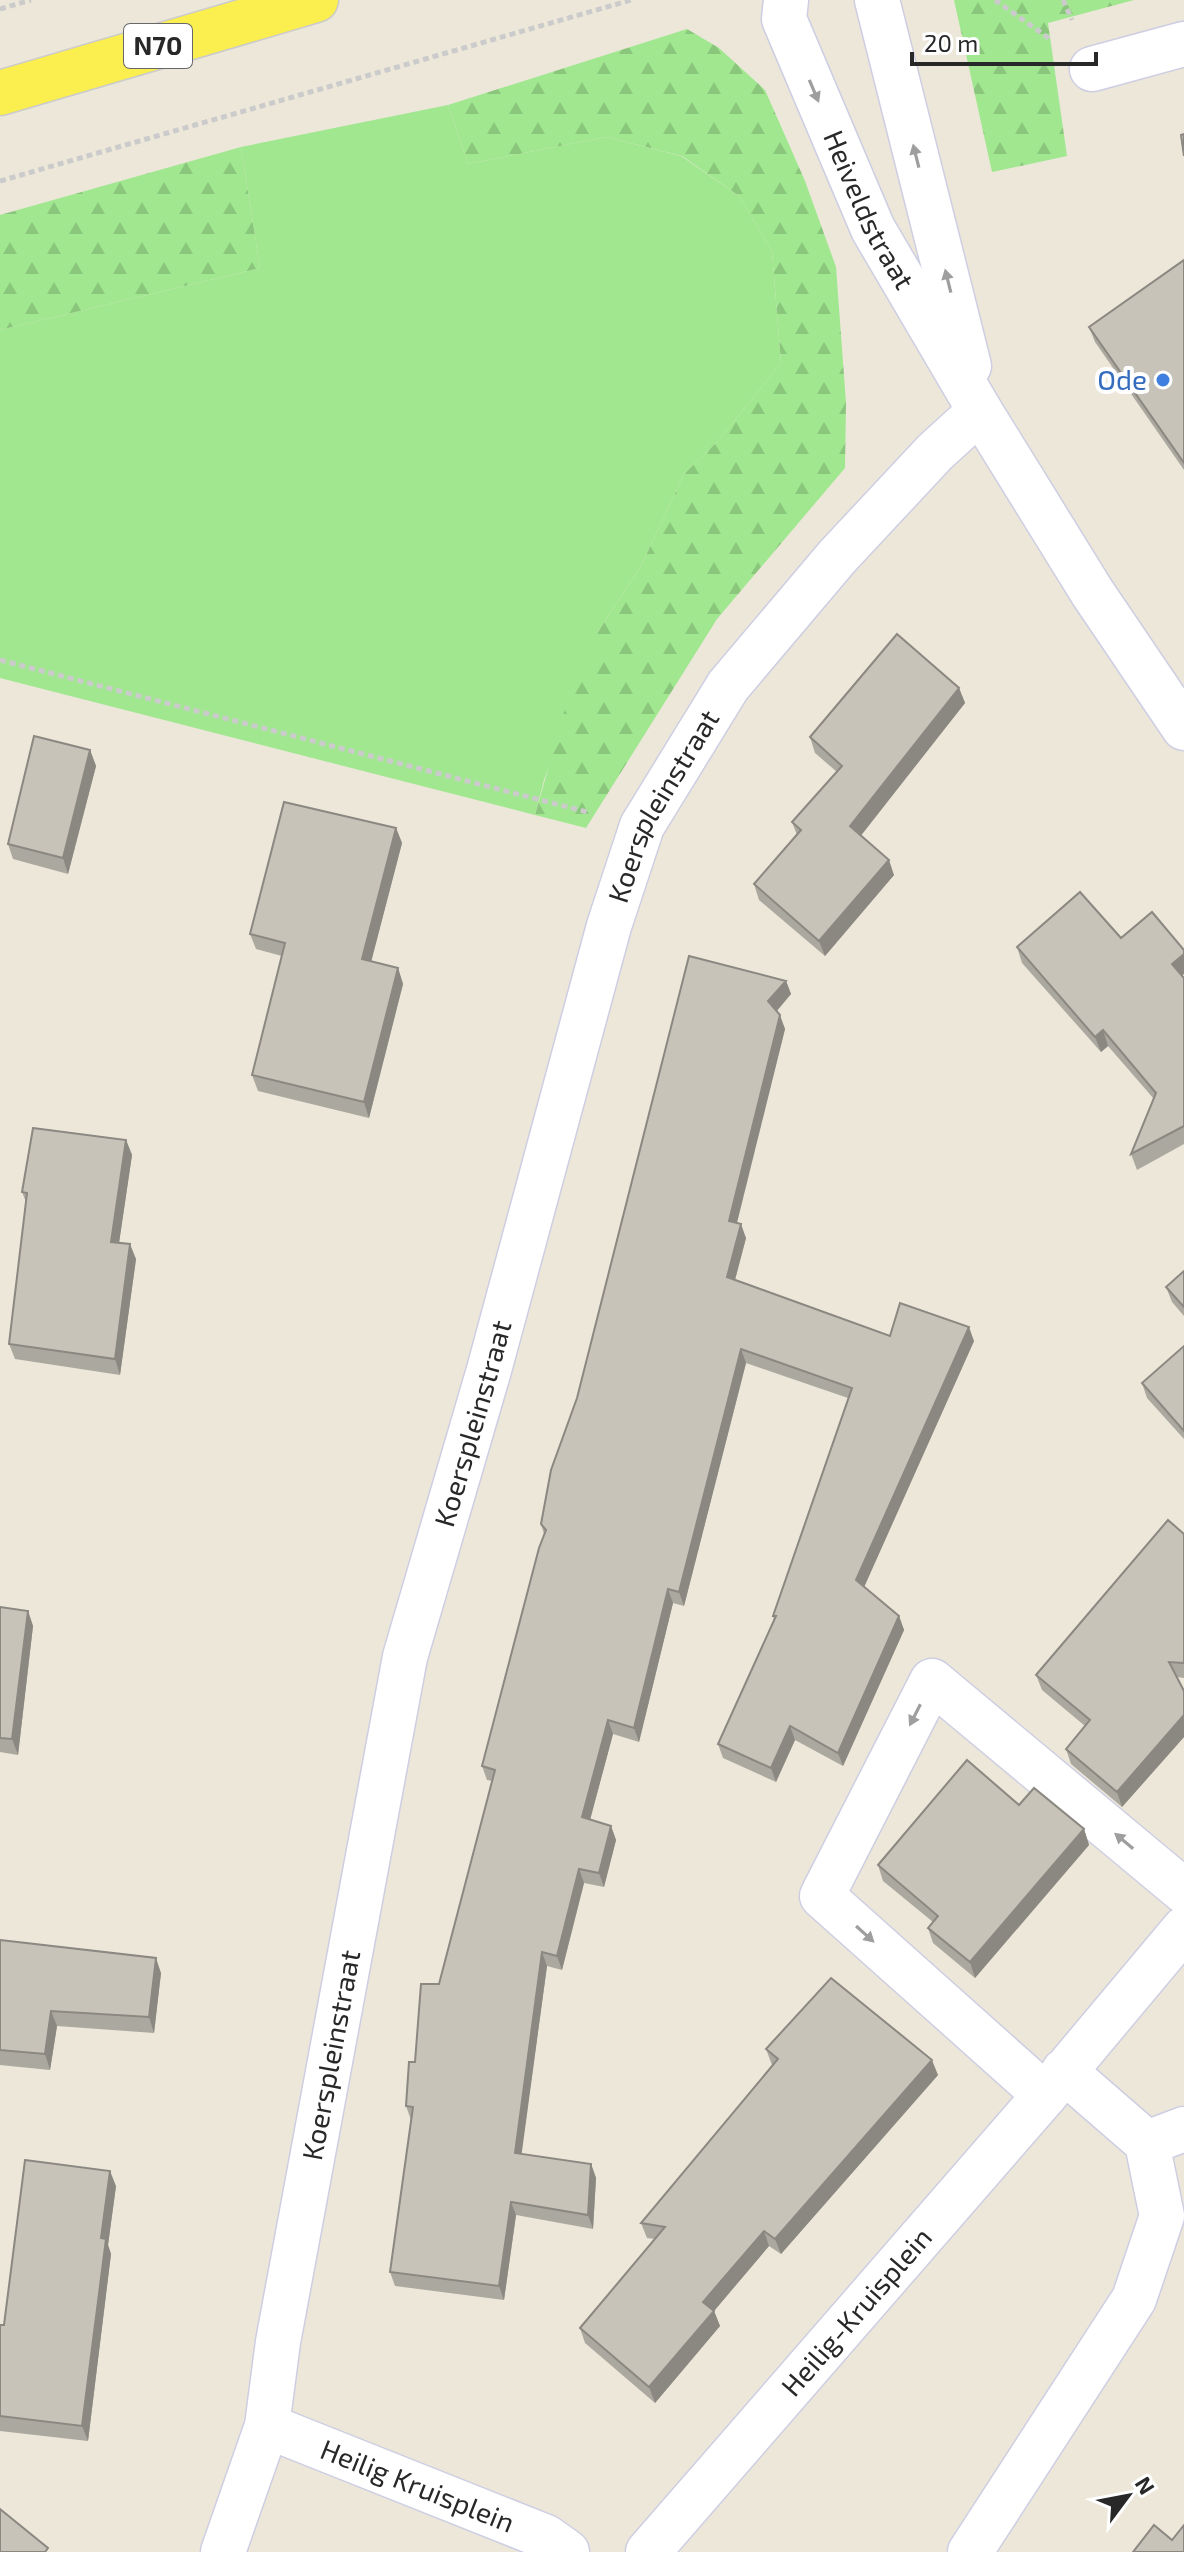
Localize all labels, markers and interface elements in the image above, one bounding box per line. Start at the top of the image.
scale bar [912,16,1096,66]
road number: N70 [124,24,192,68]
text: 20 m [924,28,978,57]
one-way arrow [808,79,821,103]
street label: Heiveldstraat [817,125,922,295]
one-way arrow [910,144,922,169]
one-way arrow [941,268,953,293]
place label: Ode [1097,362,1147,396]
marker: Ode [1154,371,1172,389]
street label: Koerspleinstraat [600,703,725,907]
street label: Koerspleinstraat [426,1316,518,1530]
one-way arrow [908,1704,921,1727]
one-way arrow [1114,1833,1134,1850]
one-way arrow [854,1925,874,1942]
street label: Koerspleinstraat [294,1947,366,2163]
street label: Heilig-Kruisplein [773,2220,938,2402]
street label: Heilig Kruisplein [316,2431,520,2539]
north arrow [1088,2456,1168,2536]
text: N [1131,2471,1161,2498]

